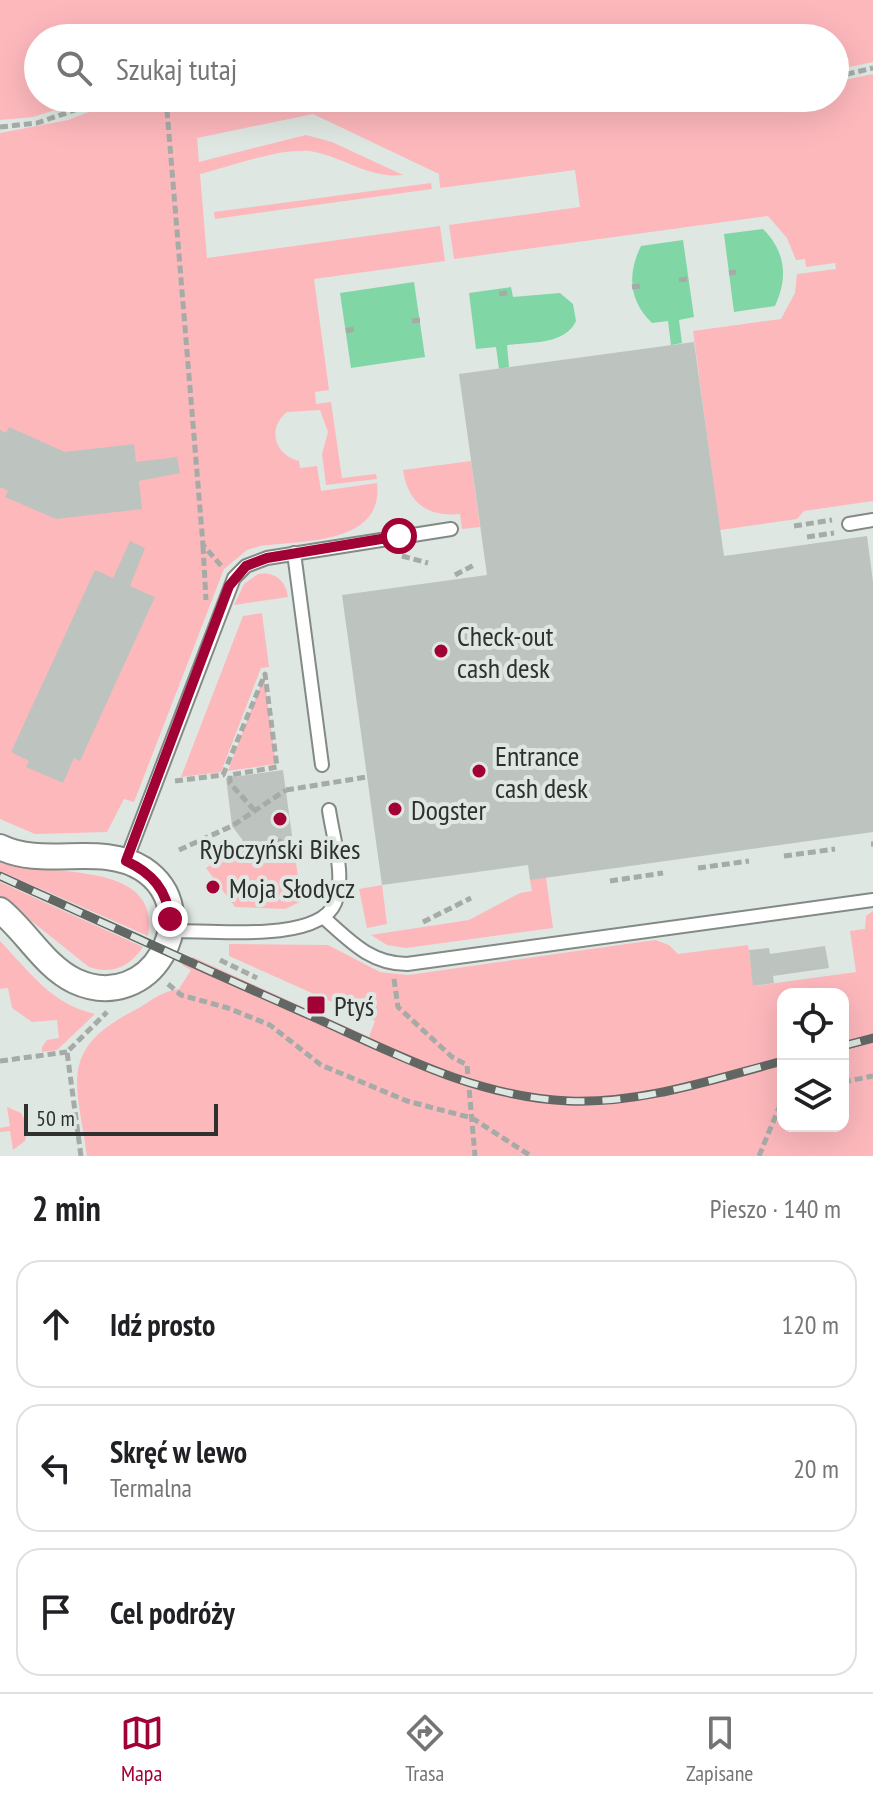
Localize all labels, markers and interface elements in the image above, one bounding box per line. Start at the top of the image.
search box [24,24,849,112]
icon: search [52,46,96,90]
text: Szukaj tutaj [116,49,237,88]
route start [381,518,417,554]
place label: Check-out cash desk [457,617,554,686]
marker: Check-out cash desk [432,642,450,660]
place label: Entrance cash desk [495,737,588,806]
marker: Entrance cash desk [470,762,488,780]
place label: Dogster [411,791,486,828]
marker: Dogster [386,800,404,818]
marker: Rybczyński Bikes [271,810,289,828]
place label: Rybczyński Bikes [199,830,361,867]
place label: Moja Słodycz [229,869,355,906]
marker: Moja Słodycz [204,878,222,896]
route end [152,901,188,937]
place label: Ptyś [334,987,374,1024]
map controls [777,988,849,1132]
button: locate [777,988,849,1060]
marker: Ptyś [305,994,327,1016]
button: layers [777,1060,849,1132]
scale bar [24,1100,218,1136]
text: 50 m [36,1104,75,1132]
text: 2 min [32,1186,101,1230]
text: Pieszo · 140 m [710,1192,841,1225]
icon: ahead [34,1302,78,1346]
text: Idź prosto [110,1305,215,1344]
text: 120 m [781,1308,839,1341]
text: Skręć w lewo [110,1432,247,1471]
icon: left [34,1446,78,1490]
text: 20 m [793,1452,839,1485]
text: Termalna [110,1471,192,1504]
icon: arrive [34,1590,78,1634]
text: Cel podróży [110,1593,235,1632]
tab: Mapa [120,1711,164,1787]
tab: Trasa [403,1711,447,1787]
tab: Zapisane [686,1711,753,1787]

